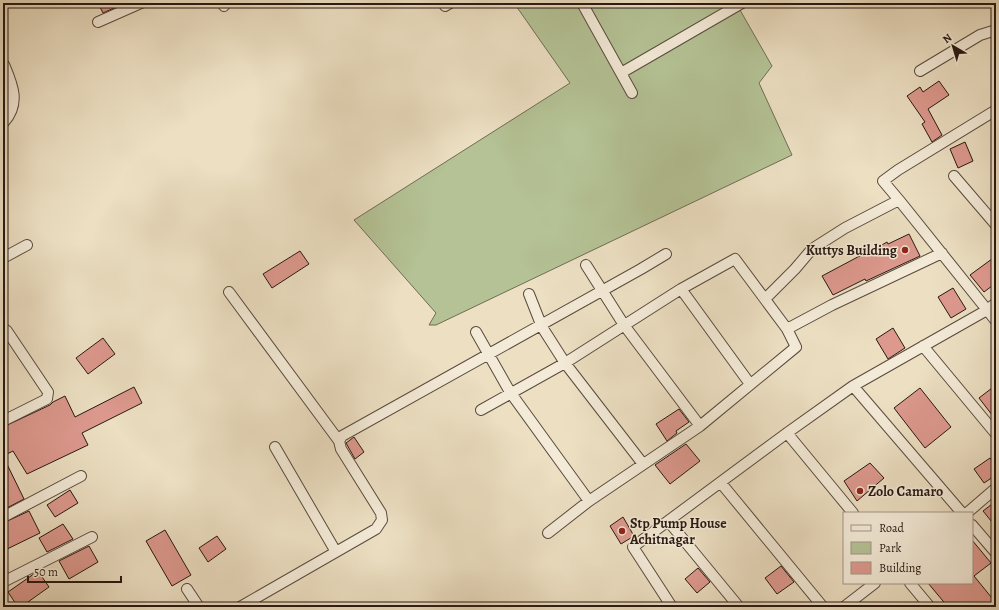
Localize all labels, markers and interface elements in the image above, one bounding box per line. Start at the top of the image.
north arrow [933,26,973,66]
text: N [939,30,955,47]
place label: Kuttys Building [806,241,898,260]
marker: Kuttys Building [900,245,910,255]
place label: Zolo Camaro [868,482,943,501]
marker: Zolo Camaro [855,486,865,496]
legend [843,512,973,584]
place label: Stp Pump House Achitnagar [629,514,727,549]
text: Road [879,520,905,536]
marker: Stp Pump House Achitnagar [617,526,627,536]
text: Park [879,540,902,556]
scale bar [28,558,121,584]
text: Building [879,560,921,576]
text: 50 m [34,564,58,580]

